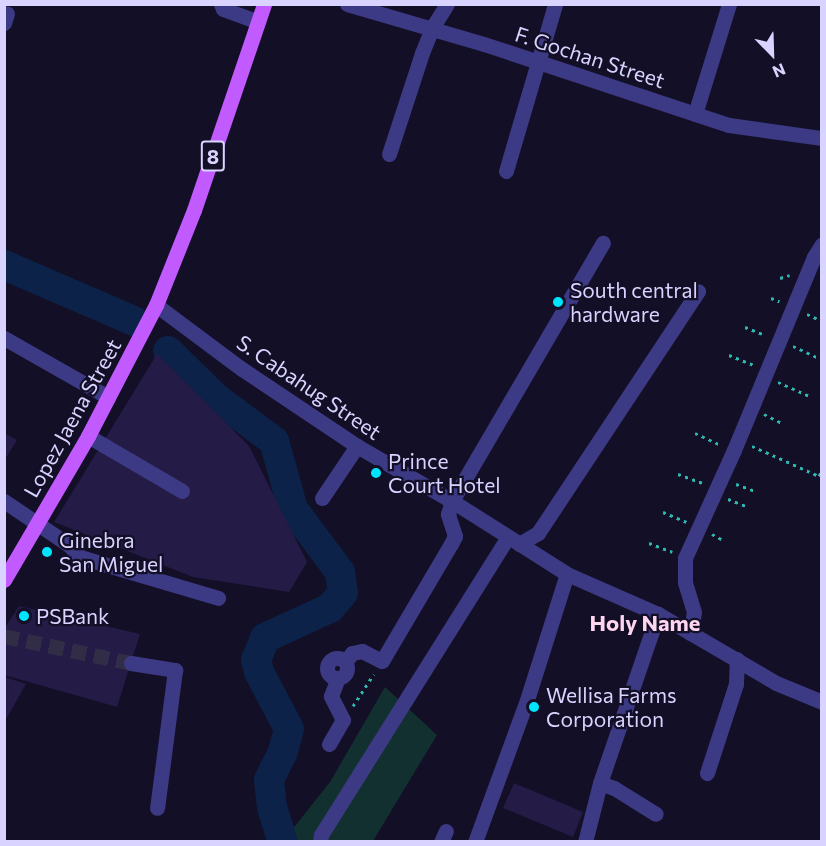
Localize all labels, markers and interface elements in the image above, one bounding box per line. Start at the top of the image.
street label: F. Gochan Street [512,21,668,93]
north arrow [742,24,802,84]
text: N [770,60,788,82]
road number: 8 [200,139,226,173]
place label: South central hardware [570,277,698,327]
marker: South central hardware [551,295,565,309]
street label: S. Cabahug Street [232,329,386,445]
street label: Lopez Jaena Street [18,334,126,502]
place label: Prince Court Hotel [388,448,501,498]
marker: Prince Court Hotel [369,466,383,480]
place label: Ginebra San Miguel [59,527,163,577]
marker: Ginebra San Miguel [40,545,54,559]
place label: PSBank [36,603,109,629]
marker: PSBank [17,609,31,623]
district label: Holy Name [590,610,700,636]
place label: Wellisa Farms Corporation [546,682,677,732]
marker: Wellisa Farms Corporation [527,700,541,714]

